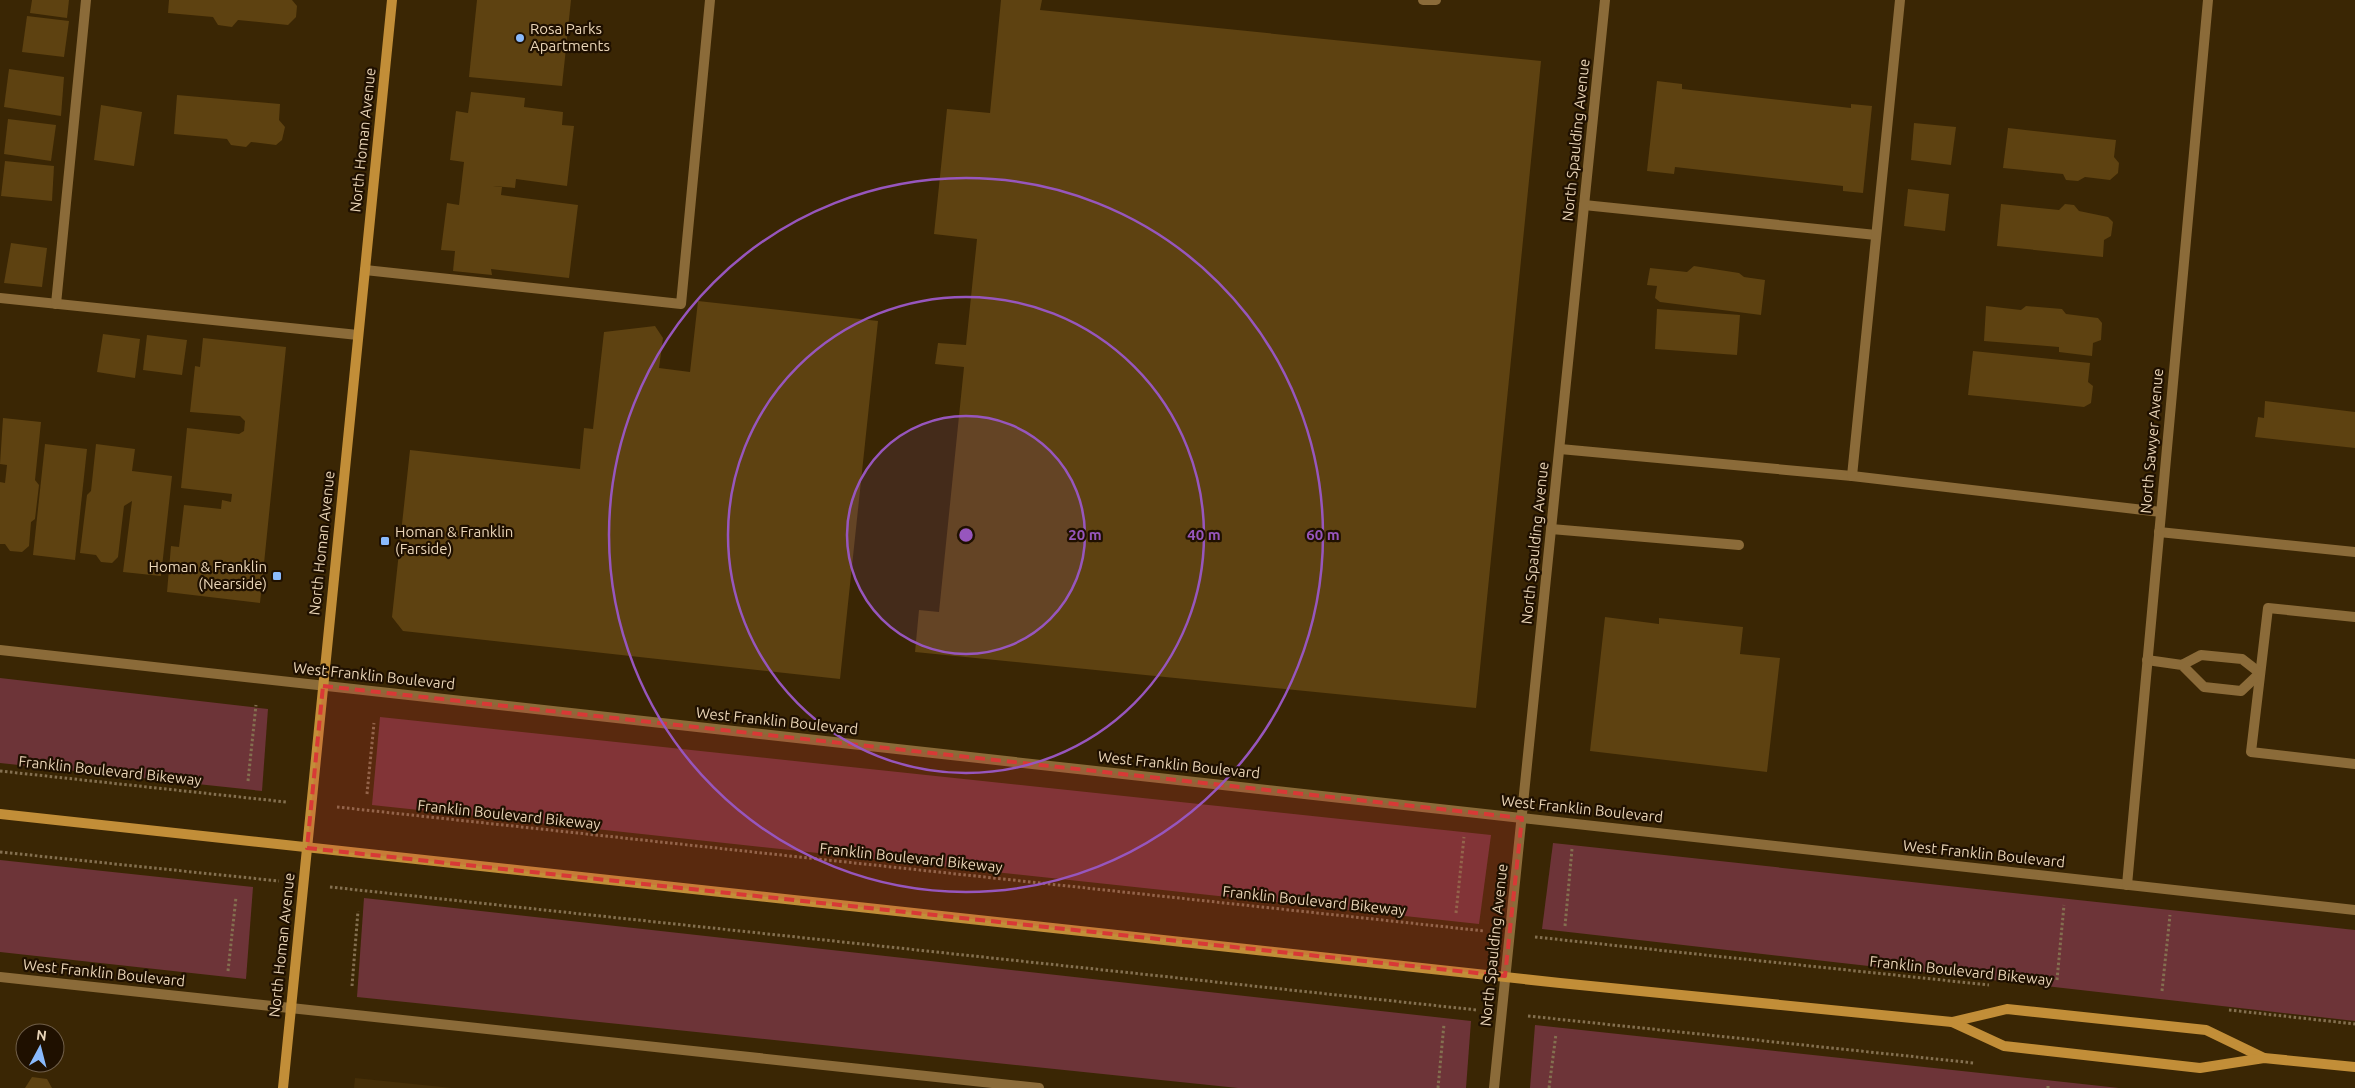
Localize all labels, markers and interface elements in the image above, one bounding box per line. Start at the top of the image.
place label: Rosa Parks Apartments [530,20,610,54]
marker: Rosa Parks Apartments [514,32,526,44]
street label: North Spaulding Avenue [1559,58,1593,222]
street label: North Homan Avenue [346,67,379,213]
street label: North Sawyer Avenue [2137,368,2166,514]
street label: North Spaulding Avenue [1518,461,1552,625]
street label: North Homan Avenue [305,470,338,616]
place label: Homan & Franklin (Farside) [395,523,513,557]
centre of rings [957,526,975,544]
text: 20 m [1068,526,1102,543]
text: 40 m [1187,526,1221,543]
text: 60 m [1306,526,1340,543]
marker: Homan & Franklin (Farside) [379,535,391,547]
place label: Homan & Franklin (Nearside) [149,558,267,592]
marker: Homan & Franklin (Nearside) [271,570,283,582]
street label: West Franklin Boulevard [292,659,456,692]
street label: West Franklin Boulevard [695,704,859,737]
street label: West Franklin Boulevard [1097,748,1261,781]
street label: Franklin Boulevard Bikeway [18,752,202,789]
street label: West Franklin Boulevard [1500,792,1664,825]
street label: Franklin Boulevard Bikeway [417,796,601,833]
street label: West Franklin Boulevard [1902,837,2066,870]
street label: Franklin Boulevard Bikeway [819,839,1003,876]
street label: North Spaulding Avenue [1477,863,1511,1027]
street label: North Homan Avenue [265,872,298,1018]
street label: Franklin Boulevard Bikeway [1222,882,1406,919]
street label: Franklin Boulevard Bikeway [1869,952,2053,989]
street label: West Franklin Boulevard [22,956,186,989]
north arrow [15,1023,65,1073]
text: N [35,1027,48,1044]

